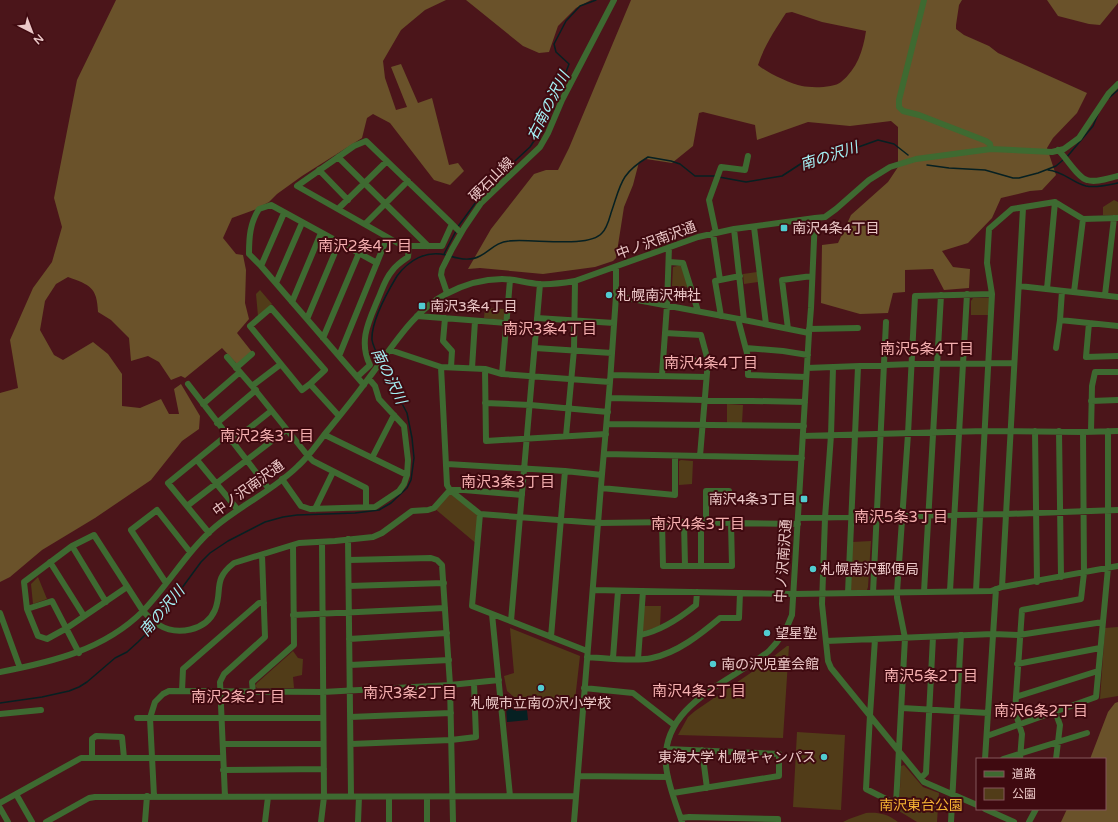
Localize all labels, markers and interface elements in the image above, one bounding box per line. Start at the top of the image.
north arrow [12,12,52,52]
text: N [31,31,46,47]
water label: 右南の沢川 [523,67,574,144]
water label: 南の沢川 [798,138,862,174]
street label: 硬石山線 [466,154,517,205]
street label: 中ノ沢南沢通 [614,218,699,263]
place label: 南沢4条4丁目 [792,220,880,237]
marker: 南沢4条4丁目 [779,223,789,233]
district label: 南沢2条4丁目 [318,237,412,255]
place label: 札幌南沢神社 [617,287,701,304]
marker: 札幌南沢神社 [604,290,614,300]
place label: 南沢3条4丁目 [430,298,518,315]
marker: 南沢3条4丁目 [417,301,427,311]
district label: 南沢3条4丁目 [503,320,597,338]
district label: 南沢5条4丁目 [880,340,974,358]
water label: 南の沢川 [368,345,411,409]
district label: 南沢4条4丁目 [664,354,758,372]
district label: 南沢2条3丁目 [220,427,314,445]
street label: 中ノ沢南沢通 [209,457,287,520]
district label: 南沢3条3丁目 [461,473,555,491]
place label: 南沢4条3丁目 [708,491,796,508]
marker: 南沢4条3丁目 [799,494,809,504]
district label: 南沢5条3丁目 [854,508,948,526]
district label: 南沢4条3丁目 [651,515,745,533]
street label: 中ノ沢南沢通 [772,519,795,604]
place label: 札幌南沢郵便局 [821,561,919,578]
marker: 札幌南沢郵便局 [808,564,818,574]
water label: 南の沢川 [136,581,189,640]
place label: 望星塾 [775,625,817,642]
marker: 望星塾 [762,628,772,638]
place label: 南の沢児童会館 [721,656,819,673]
marker: 南の沢児童会館 [708,659,718,669]
district label: 南沢5条2丁目 [884,667,978,685]
district label: 南沢4条2丁目 [652,682,746,700]
marker: 札幌市立南の沢小学校 [536,683,546,693]
district label: 南沢3条2丁目 [363,684,457,702]
district label: 南沢2条2丁目 [191,688,285,706]
place label: 札幌市立南の沢小学校 [471,695,611,712]
district label: 南沢6条2丁目 [994,702,1088,720]
place label: 東海大学 札幌キャンパス [658,749,816,766]
marker: 東海大学 札幌キャンパス [819,752,829,762]
legend [976,758,1106,810]
text: 道路 [1012,767,1036,781]
text: 公園 [1012,787,1036,801]
park label: 南沢東台公園 [879,797,963,814]

